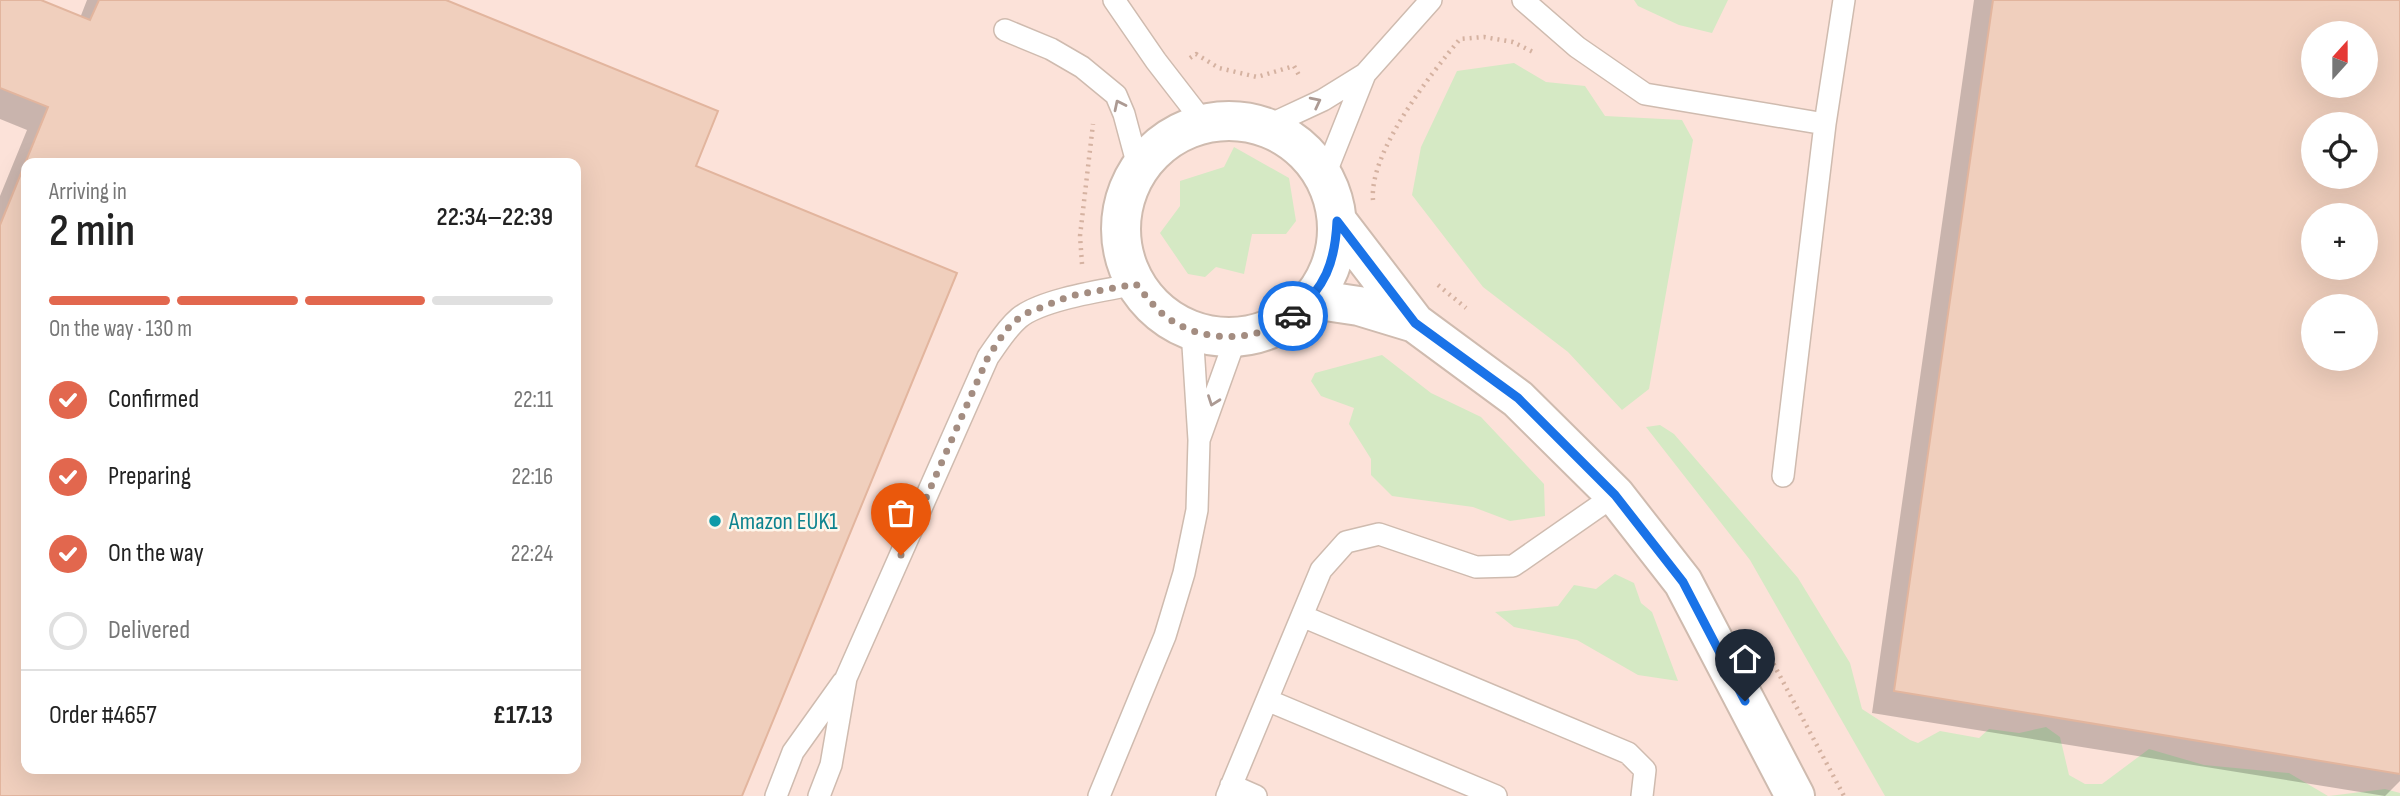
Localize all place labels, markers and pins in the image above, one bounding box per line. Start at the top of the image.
pin [871,483,931,555]
place label: Amazon EUK1 [728,507,838,536]
marker: Amazon EUK1 [707,513,723,529]
pin [1715,629,1775,701]

